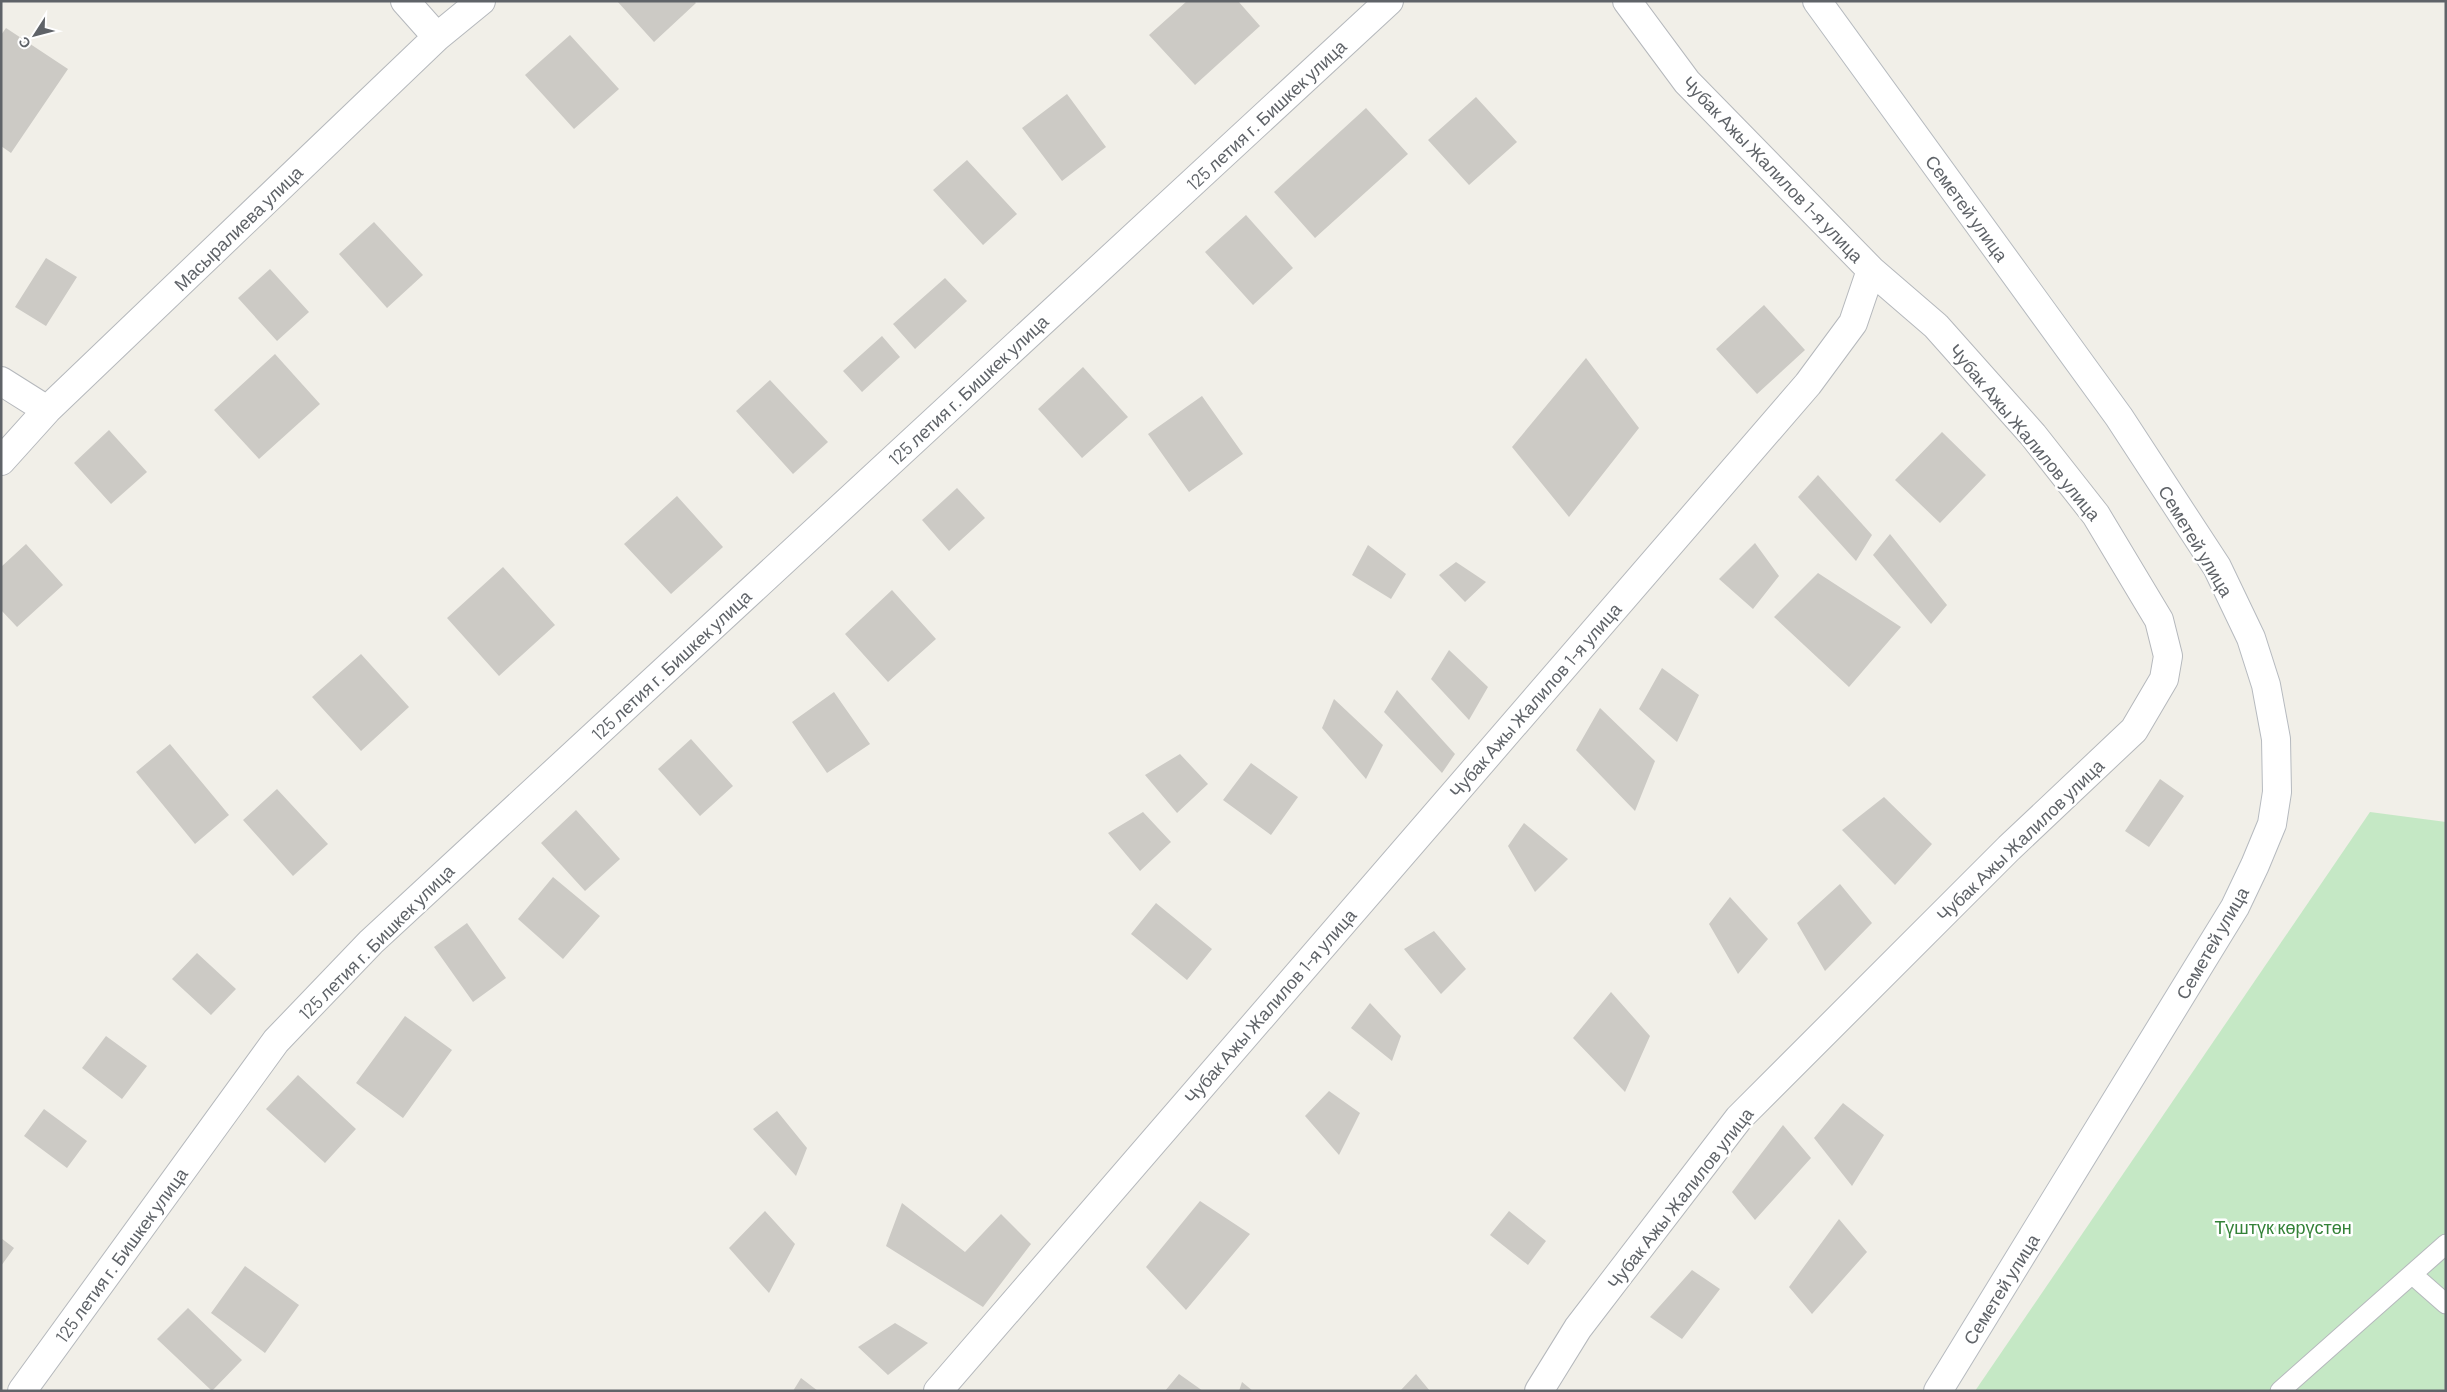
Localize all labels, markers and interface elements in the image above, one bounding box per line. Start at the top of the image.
north arrow [10,10,60,60]
text: С [14,34,34,52]
street label: 125 летия г. Бишкек улица [1181,34,1351,195]
street label: Чубак Ажы Жалилов 1-я улица [1678,71,1869,268]
street label: Семетей улица [1921,151,2014,266]
street label: Масыралиева улица [169,160,308,295]
street label: 125 летия г. Бишкек улица [883,309,1053,470]
street label: Чубак Ажы Жалилов улица [1945,339,2106,526]
street label: Семетей улица [2154,481,2238,602]
street label: 125 летия г. Бишкек улица [586,584,756,745]
street label: Чубак Ажы Жалилов 1-я улица [1444,597,1626,802]
street label: Чубак Ажы Жалилов улица [1932,754,2109,926]
street label: 125 летия г. Бишкек улица [294,859,459,1024]
street label: Семетей улица [2171,882,2254,1003]
street label: Чубак Ажы Жалилов 1-я улица [1179,903,1361,1108]
street label: Чубак Ажы Жалилов улица [1602,1102,1758,1293]
street label: 125 летия г. Бишкек улица [50,1162,192,1347]
park label: Түштүк көрүстөн [2214,1216,2352,1238]
street label: Семетей улица [1958,1229,2044,1348]

